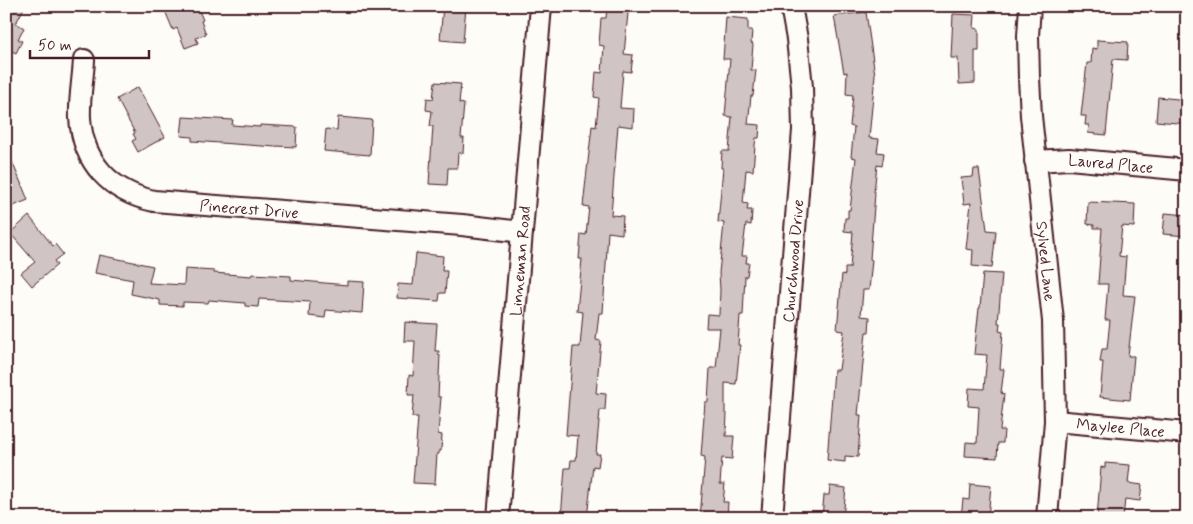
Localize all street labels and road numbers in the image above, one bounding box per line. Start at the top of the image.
street label: Laured Place [1067,150,1154,179]
street label: Pinecrest Drive [199,196,299,224]
street label: Churchwood Drive [779,198,809,323]
street label: Linneman Road [506,205,536,317]
street label: Sylved Lane [1030,220,1060,303]
street label: Maylee Place [1076,414,1166,443]

